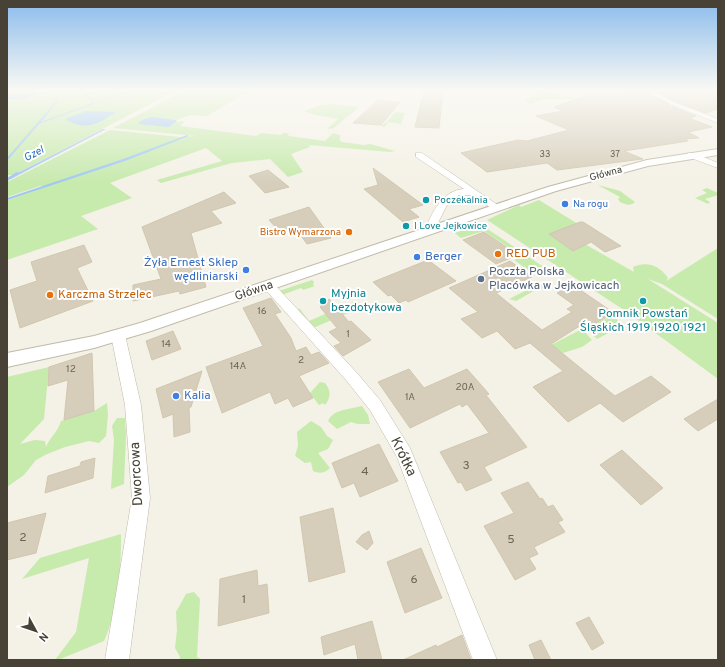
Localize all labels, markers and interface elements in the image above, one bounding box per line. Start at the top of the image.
water label: Gzel [22,143,47,165]
house number: 33 [540,149,550,160]
house number: 37 [610,149,620,160]
street label: Główna [588,163,624,185]
place label: Poczekalnia [434,194,488,207]
marker: Poczekalnia [421,195,431,205]
place label: Na rogu [573,198,608,211]
marker: Na rogu [560,199,570,209]
place label: I Love Jejkowice [414,220,487,233]
marker: I Love Jejkowice [401,221,411,231]
place label: Bistro Wymarzona [260,226,341,239]
marker: Bistro Wymarzona [344,227,354,237]
place label: RED PUB [506,246,556,262]
place label: Berger [425,249,462,265]
marker: RED PUB [493,249,503,259]
marker: Berger [412,252,422,262]
place label: Żyła Ernest Sklep wędliniarski [144,255,238,285]
place label: Poczta Polska Placówka w Jejkowicach [489,264,620,294]
marker: Żyła Ernest Sklep wędliniarski [241,265,251,275]
marker: Poczta Polska Placówka w Jejkowicach [476,274,486,284]
street label: Główna [233,277,275,305]
place label: Myjnia bezdotykowa [331,286,402,316]
place label: Karczma Strzelec [58,287,152,303]
marker: Karczma Strzelec [45,290,55,300]
marker: Myjnia bezdotykowa [318,296,328,306]
marker: Pomnik Powstań Śląskich 1919 1920 1921 [638,296,648,306]
house number: 16 [257,305,267,318]
place label: Pomnik Powstań Śląskich 1919 1920 1921 [580,306,706,336]
house number: 1 [346,328,350,341]
house number: 14 [161,338,171,351]
house number: 2 [298,354,304,367]
house number: 14A [230,360,246,373]
house number: 12 [66,363,76,376]
house number: 20A [455,381,475,394]
place label: Kalia [184,388,211,404]
marker: Kalia [171,391,181,401]
house number: 1A [405,391,415,404]
street label: Krótka [386,435,420,479]
street label: Dworcowa [127,442,147,506]
house number: 3 [462,458,470,474]
house number: 4 [361,464,369,480]
house number: 2 [19,530,27,546]
house number: 5 [507,532,515,548]
house number: 6 [410,572,418,588]
house number: 1 [242,592,246,608]
north arrow [16,611,56,651]
text: N [35,629,51,644]

